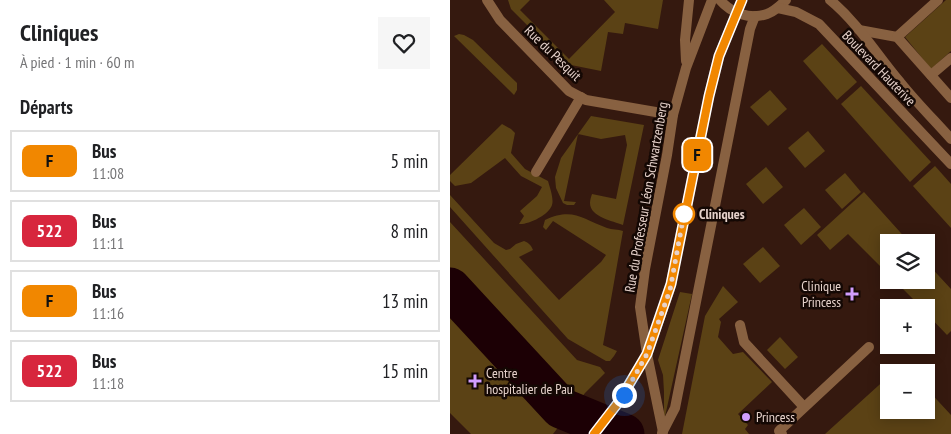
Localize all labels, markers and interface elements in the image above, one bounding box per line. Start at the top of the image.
text: Cliniques [20,17,98,48]
button: heart [378,17,430,69]
street label: Rue du Pesquit [521,21,585,85]
street label: Boulevard Hauterive [838,26,920,110]
text: À pied · 1 min · 60 m [20,52,135,72]
text: Départs [20,95,73,119]
street label: Rue du Professeur Léon Schwartzenberg [620,100,672,294]
text: Bus [92,139,116,163]
line badge: F [681,139,713,171]
text: F [693,143,701,166]
text: F [46,149,53,172]
text: 5 min [391,149,428,173]
text: 11:08 [92,163,124,183]
marker: Cliniques [673,203,695,225]
place label: Cliniques [699,205,745,223]
text: Bus [92,209,116,233]
text: 522 [37,219,62,242]
text: 8 min [391,219,428,243]
text: 11:11 [92,233,124,253]
map controls [880,234,935,419]
button: layers [880,234,935,289]
place label: Clinique Princess [801,277,841,311]
text: Bus [92,279,116,303]
marker: Clinique Princess [845,287,859,301]
text: F [46,289,53,312]
text: 13 min [382,289,428,313]
button: + [880,299,935,354]
text: 11:16 [92,303,124,323]
text: Bus [92,349,116,373]
text: 522 [37,359,62,382]
text: 15 min [382,359,428,383]
place label: Centre hospitalier de Pau [486,364,573,398]
button: − [880,364,935,419]
text: 11:18 [92,373,124,393]
marker: Centre hospitalier de Pau [468,374,482,388]
your location [612,383,637,408]
place label: Princess [756,408,795,426]
marker: Princess [740,411,752,423]

